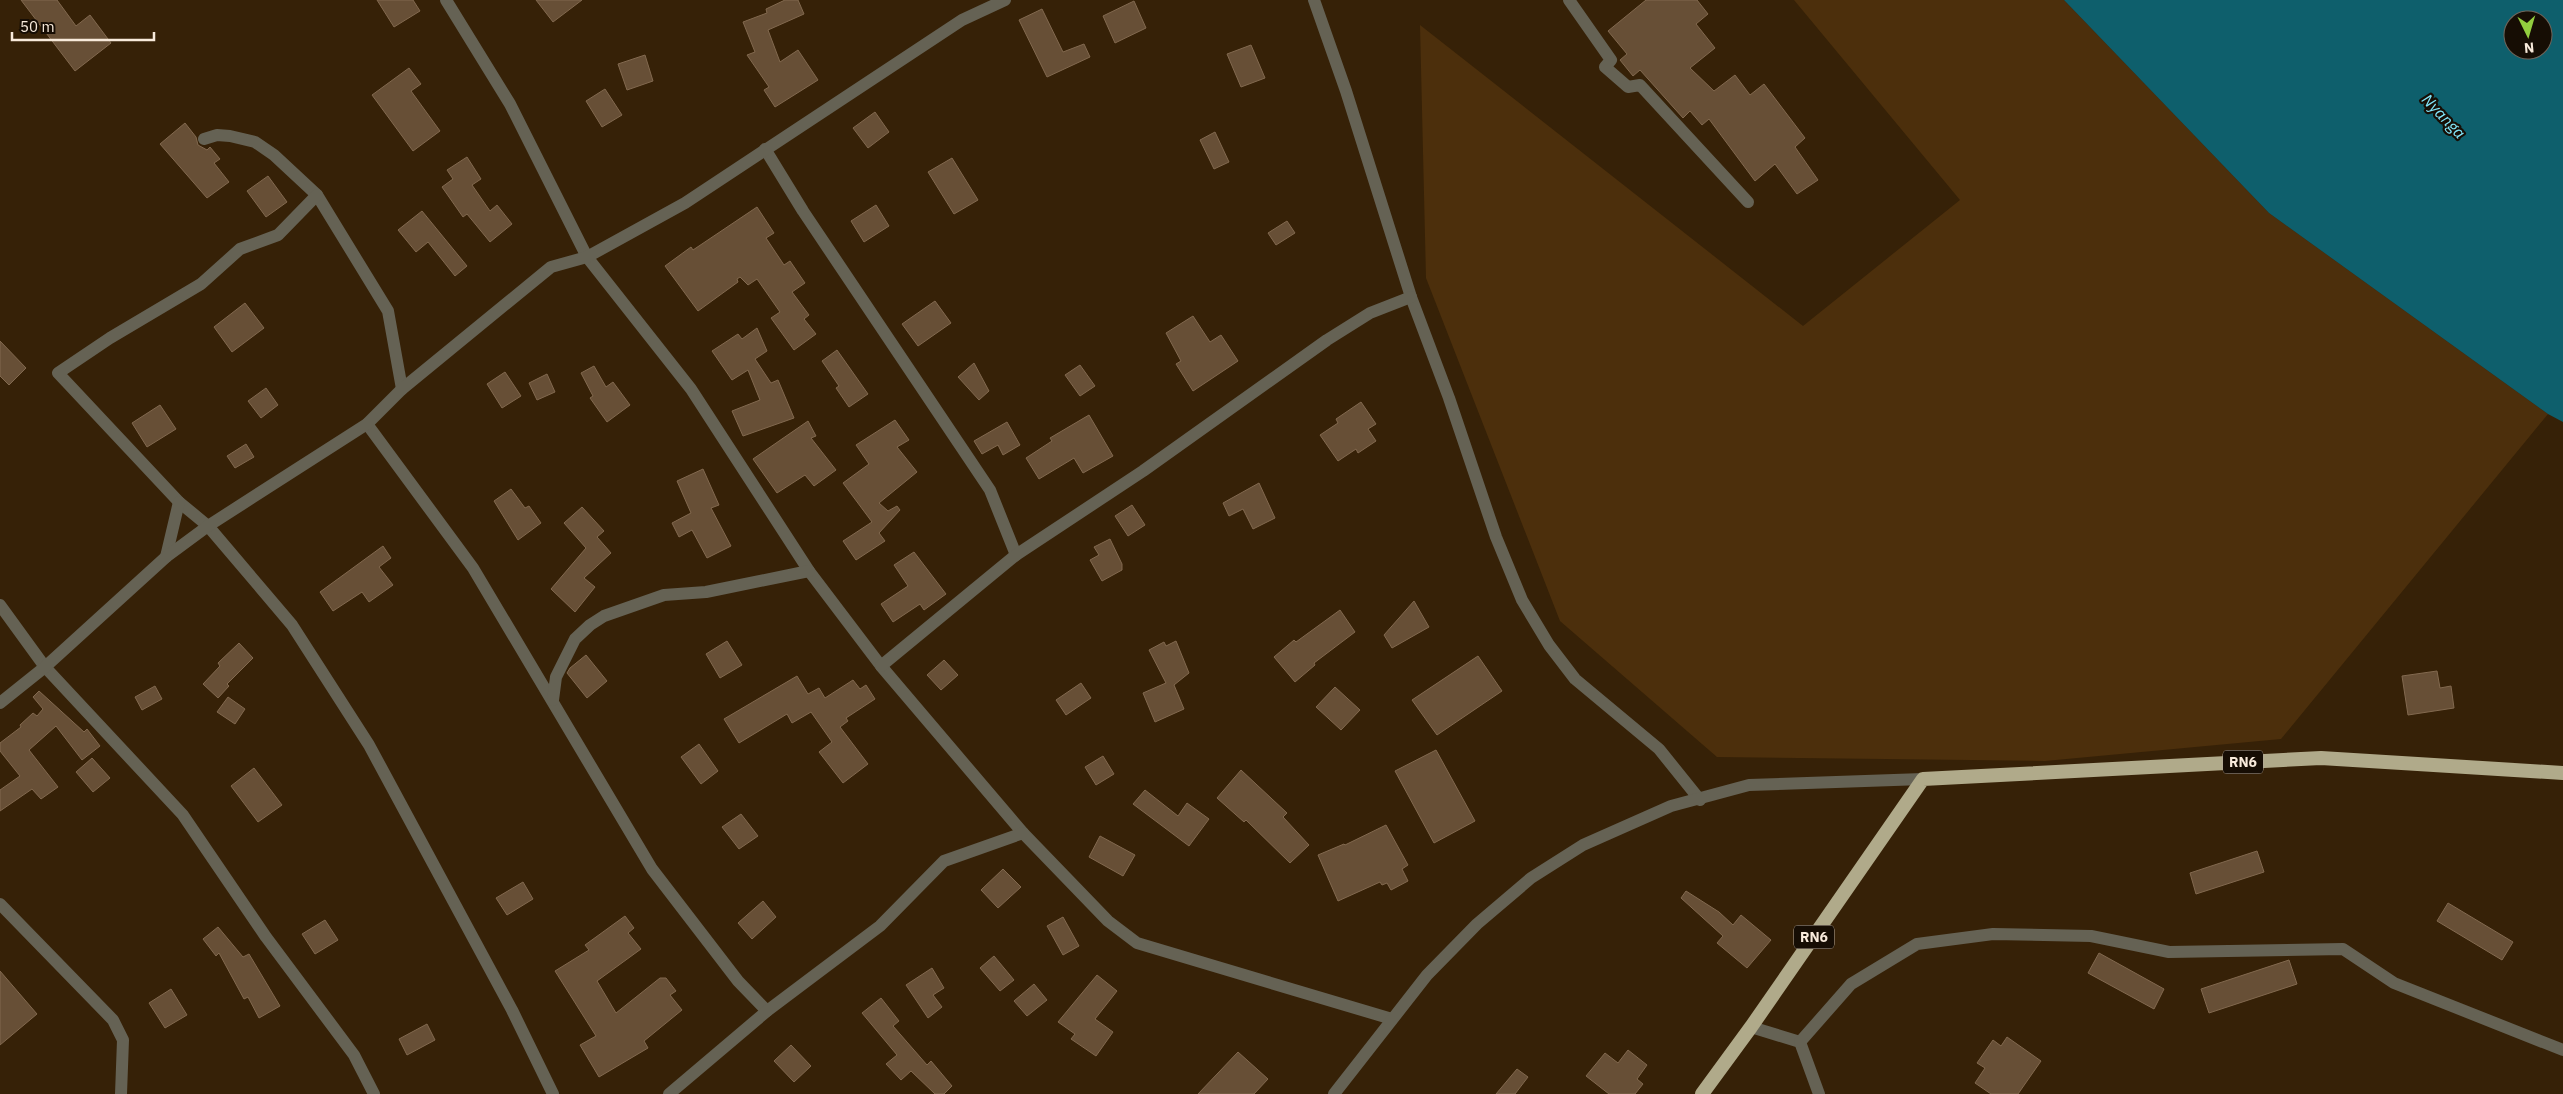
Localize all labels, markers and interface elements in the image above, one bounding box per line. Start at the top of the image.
scale bar [12,10,155,42]
north arrow [2503,10,2553,60]
text: 50 m [20,17,55,36]
text: N [2523,39,2535,57]
water label: Nyanga [2418,89,2470,143]
road number: RN6 [2223,750,2263,774]
road number: RN6 [1794,926,1834,949]

